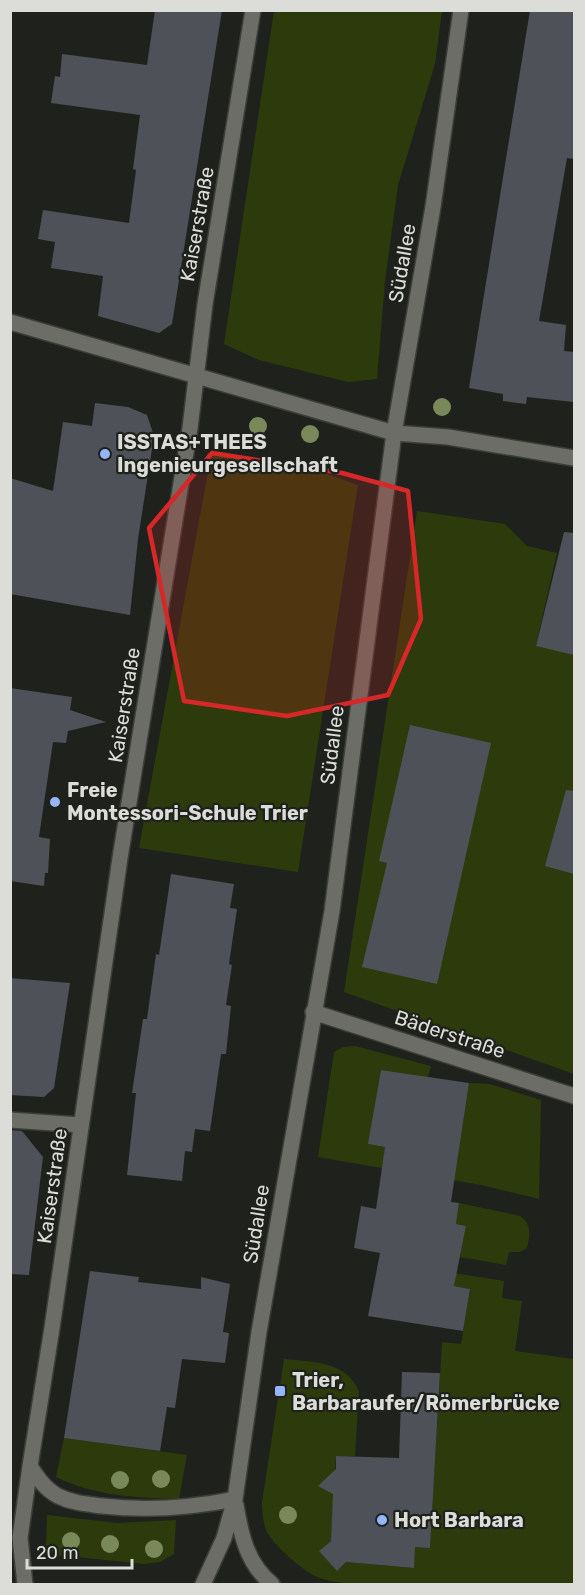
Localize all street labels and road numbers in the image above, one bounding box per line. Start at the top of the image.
street label: Kaiserstraße [175,165,219,283]
street label: Südallee [383,222,421,304]
street label: Kaiserstraße [103,646,145,764]
street label: Südallee [315,704,349,786]
street label: Bäderstraße [392,1005,508,1063]
street label: Kaiserstraße [32,1127,72,1245]
street label: Südallee [238,1183,274,1265]

